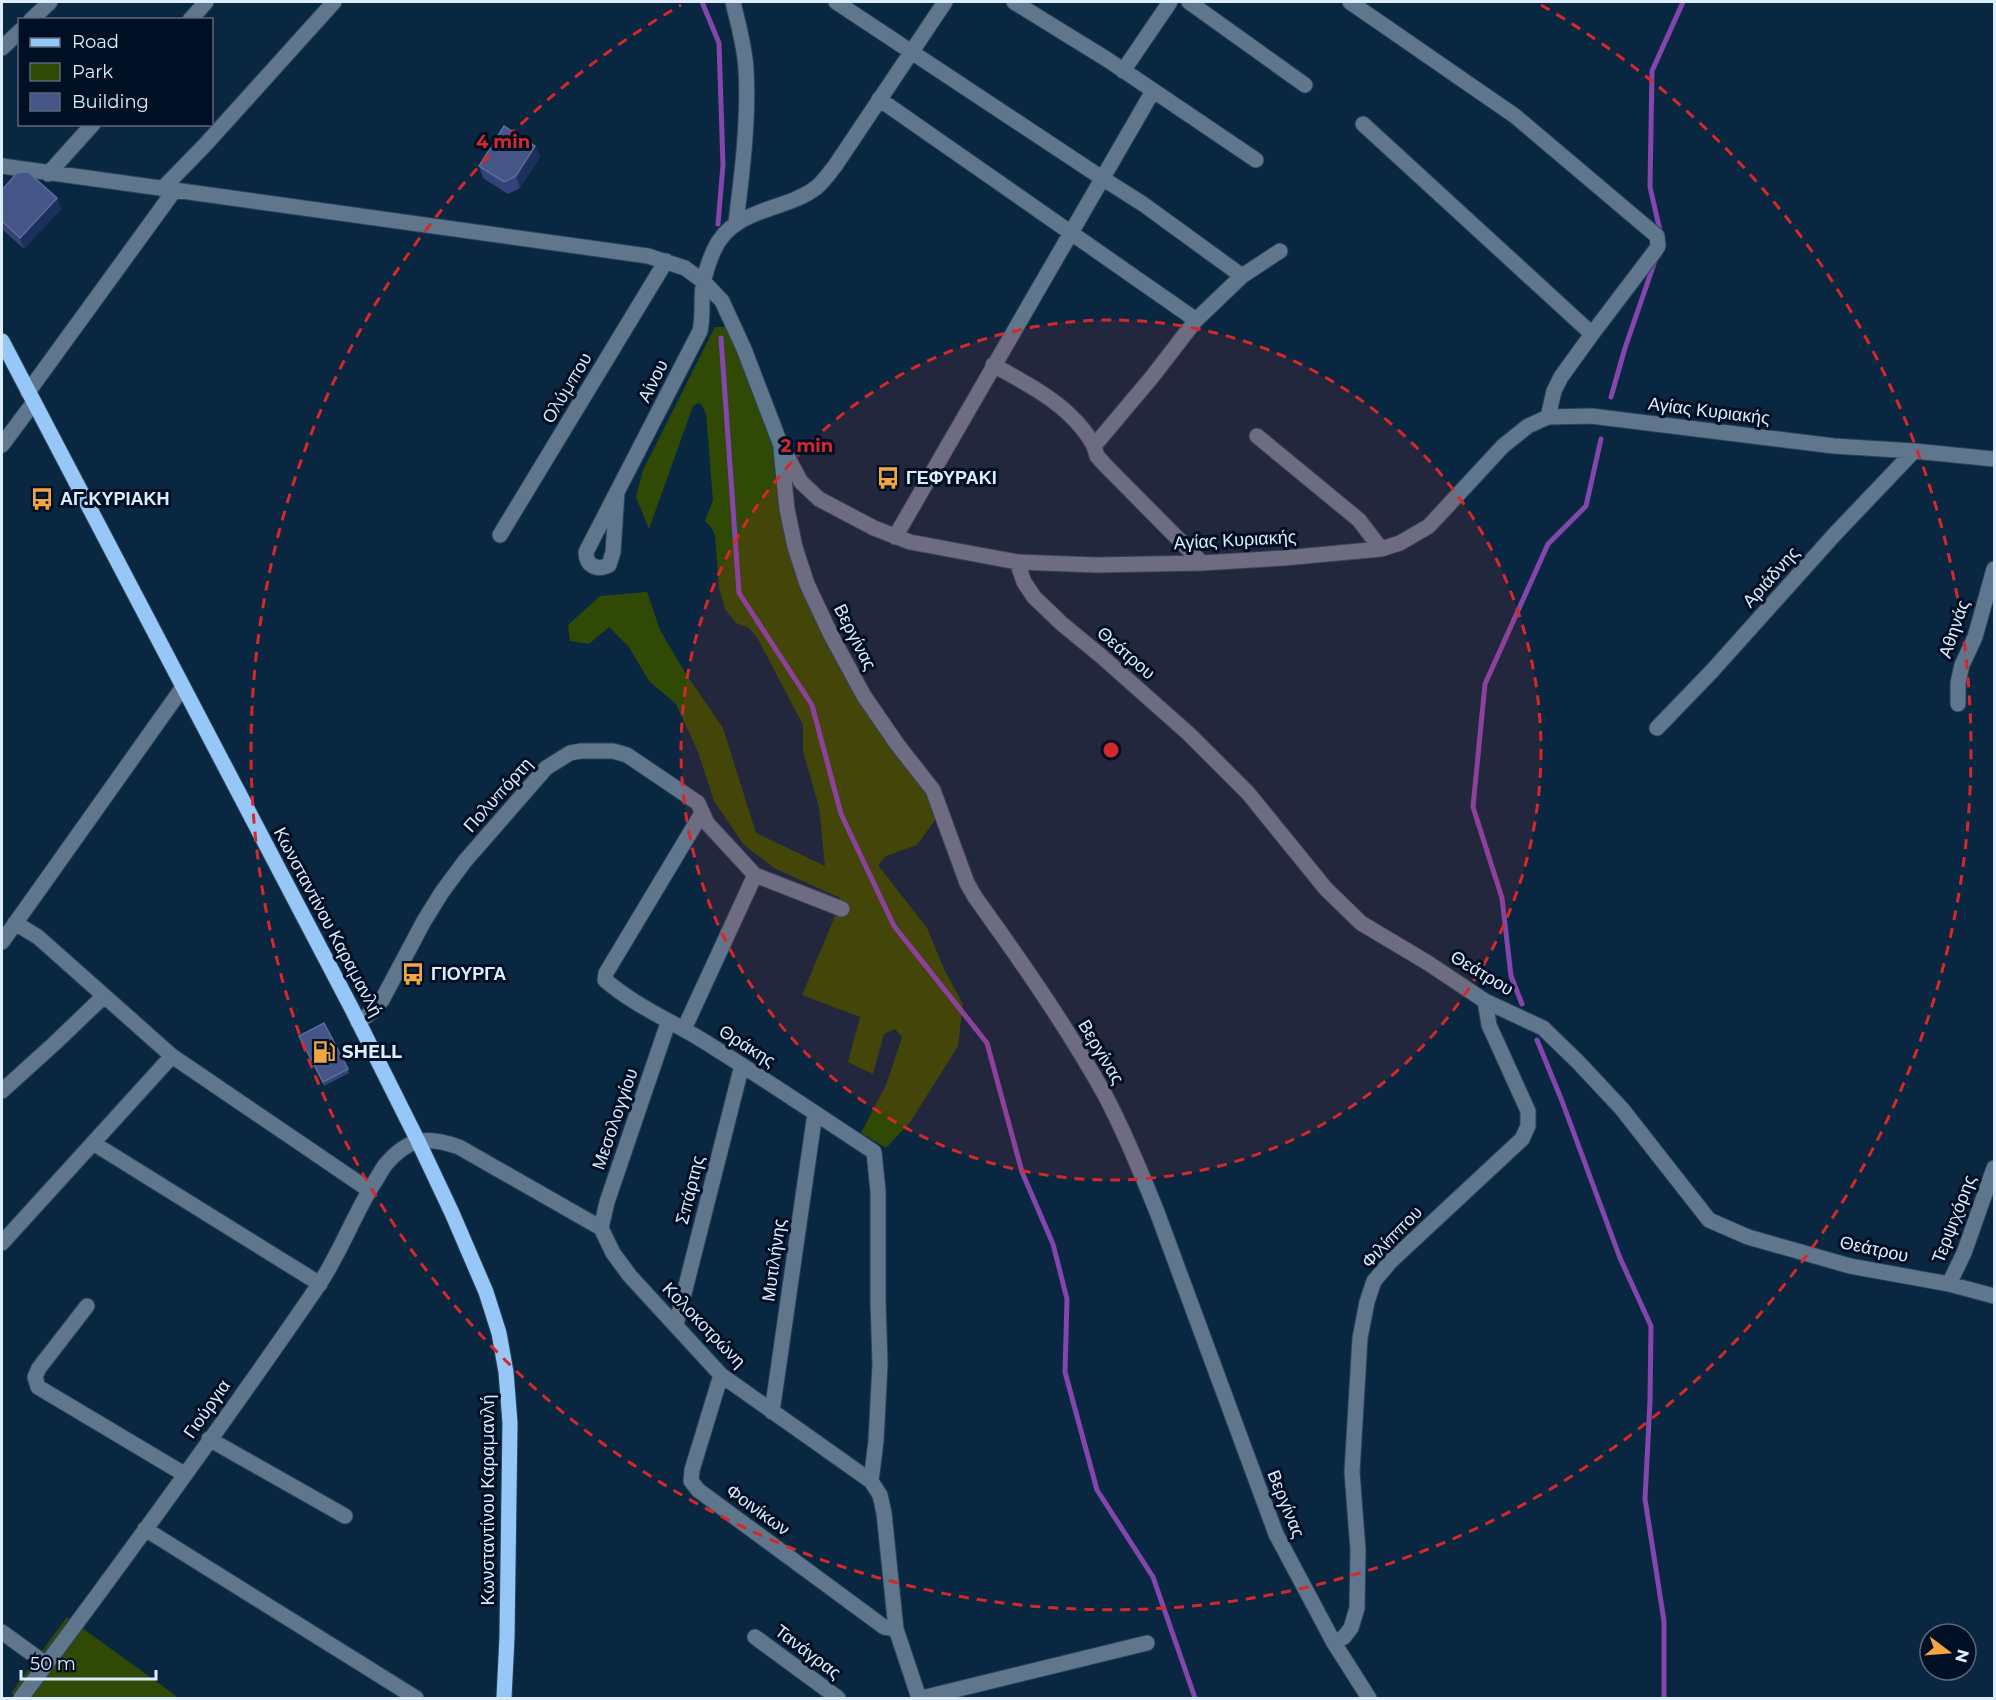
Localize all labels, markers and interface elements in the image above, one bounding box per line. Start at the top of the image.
legend [18,18,213,126]
text: Road [72,31,119,53]
text: Park [72,61,113,83]
text: Building [72,91,149,113]
text: 4 min [476,131,530,153]
street label: Ολύμπου [537,349,597,427]
street label: Αίνου [633,356,673,406]
street label: Αγίας Κυριακής [1647,393,1772,429]
text: 2 min [781,435,833,457]
bus stop icon: ΓΕΦΥΡΑΚΙ [875,465,901,491]
place label: ΓΕΦΥΡΑΚΙ [906,467,997,489]
bus stop icon: ΑΓ.ΚΥΡΙΑΚΗ [29,486,55,512]
place label: ΑΓ.ΚΥΡΙΑΚΗ [60,488,170,510]
street label: Αγίας Κυριακής [1173,526,1297,554]
street label: Αριάδνης [1738,542,1804,612]
street label: Αθηνάς [1934,597,1974,661]
street label: Βεργίνας [829,600,881,674]
street label: Θεάτρου [1093,622,1159,684]
centre of rings [1101,740,1121,760]
street label: Πολυπόρτη [459,753,537,837]
street label: Κωνσταντίνου Καραμανλή [269,824,387,1020]
street label: Θεάτρου [1446,946,1518,1000]
bus stop icon: ΓΙΟΥΡΓΑ [400,961,426,987]
place label: ΓΙΟΥΡΓΑ [431,963,506,985]
street label: Βεργίνας [1073,1016,1129,1089]
street label: Θράκης [715,1020,780,1072]
fuel station icon: SHELL [311,1039,337,1065]
place label: SHELL [342,1041,402,1063]
street label: Μεσολογγίου [587,1065,643,1173]
street label: Σπάρτης [671,1153,709,1227]
street label: Τερψιχόρης [1927,1172,1981,1266]
street label: Φιλίππου [1357,1201,1427,1273]
street label: Μυτιλήνης [757,1217,791,1303]
street label: Θεάτρου [1838,1231,1910,1267]
street label: Κολοκοτρώνη [658,1278,750,1372]
street label: Γιούργια [179,1375,235,1443]
street label: Κωνσταντίνου Καραμανλή [477,1394,499,1606]
street label: Βεργίνας [1262,1467,1310,1541]
street label: Φοινίκων [722,1480,794,1540]
street label: Τανάγρας [771,1620,846,1684]
north arrow [1918,1622,1978,1682]
scale bar [21,1643,156,1681]
text: N [1951,1647,1973,1665]
text: 50 m [30,1653,76,1675]

